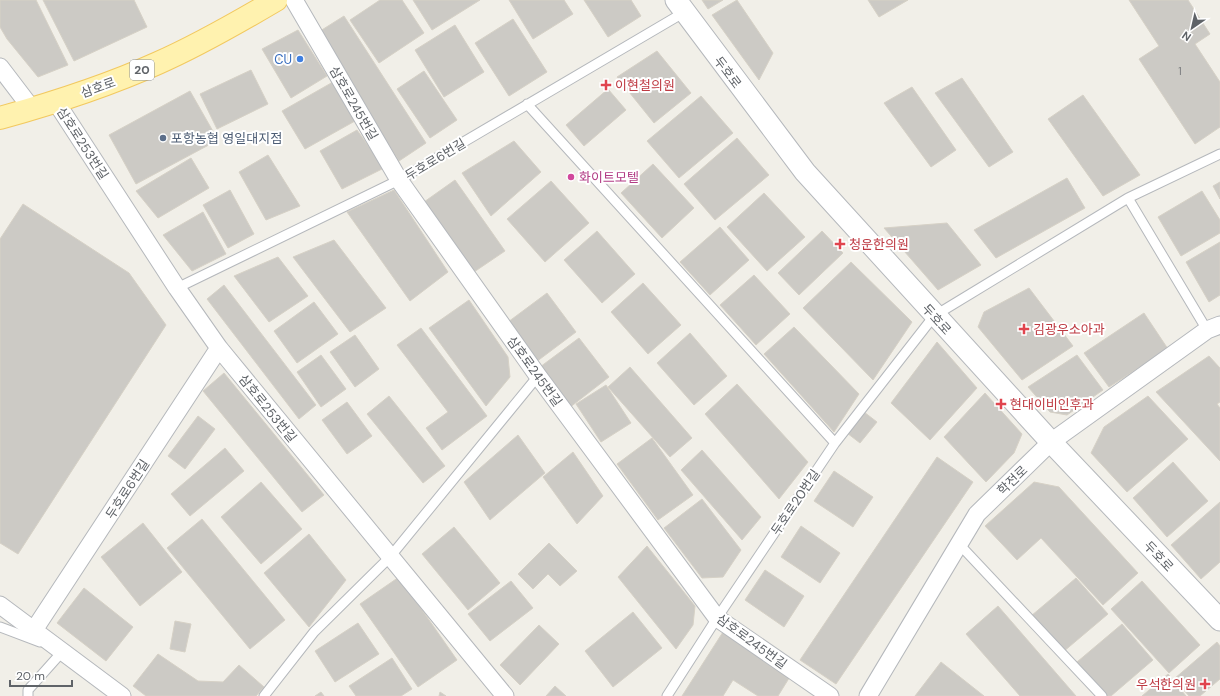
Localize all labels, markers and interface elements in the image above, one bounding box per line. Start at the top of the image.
north arrow [1172,8,1212,48]
text: N [1179,28,1194,44]
place label: CU [274,51,292,68]
street label: 두호로 [710,53,745,92]
marker: CU [295,54,305,64]
road number: 20 [130,60,154,80]
street label: 삼호로245번길 [325,63,382,143]
house number: 1 [1178,64,1182,78]
street label: 삼호로 [78,73,118,102]
place label: 이현철의원 [615,77,675,94]
marker: 이현철의원 [600,79,612,91]
street label: 삼호로253번길 [53,104,112,183]
place label: 포항농협 영일대지점 [171,130,282,147]
marker: 포항농협 영일대지점 [158,133,168,143]
street label: 두호로6번길 [402,135,469,184]
place label: 화이트모텔 [579,169,639,186]
marker: 화이트모텔 [566,172,576,182]
place label: 청운한의원 [849,236,909,253]
marker: 청운한의원 [834,238,846,250]
street label: 두호로 [918,300,955,338]
place label: 김광우소아과 [1033,321,1105,338]
marker: 김광우소아과 [1018,323,1030,335]
street label: 삼호로245번길 [503,333,566,410]
street label: 삼호로253번길 [235,371,300,446]
place label: 현대이비인후과 [1010,396,1094,413]
marker: 현대이비인후과 [995,398,1007,410]
street label: 두호로6번길 [102,456,153,522]
street label: 학전로 [994,462,1031,499]
street label: 두호로20번길 [767,466,824,539]
street label: 두호로 [1140,537,1177,575]
street label: 삼호로245번길 [713,610,790,673]
scale bar [10,662,72,688]
text: 20 m [16,668,45,684]
place label: 우석한의원 [1136,676,1196,693]
marker: 우석한의원 [1199,678,1211,690]

